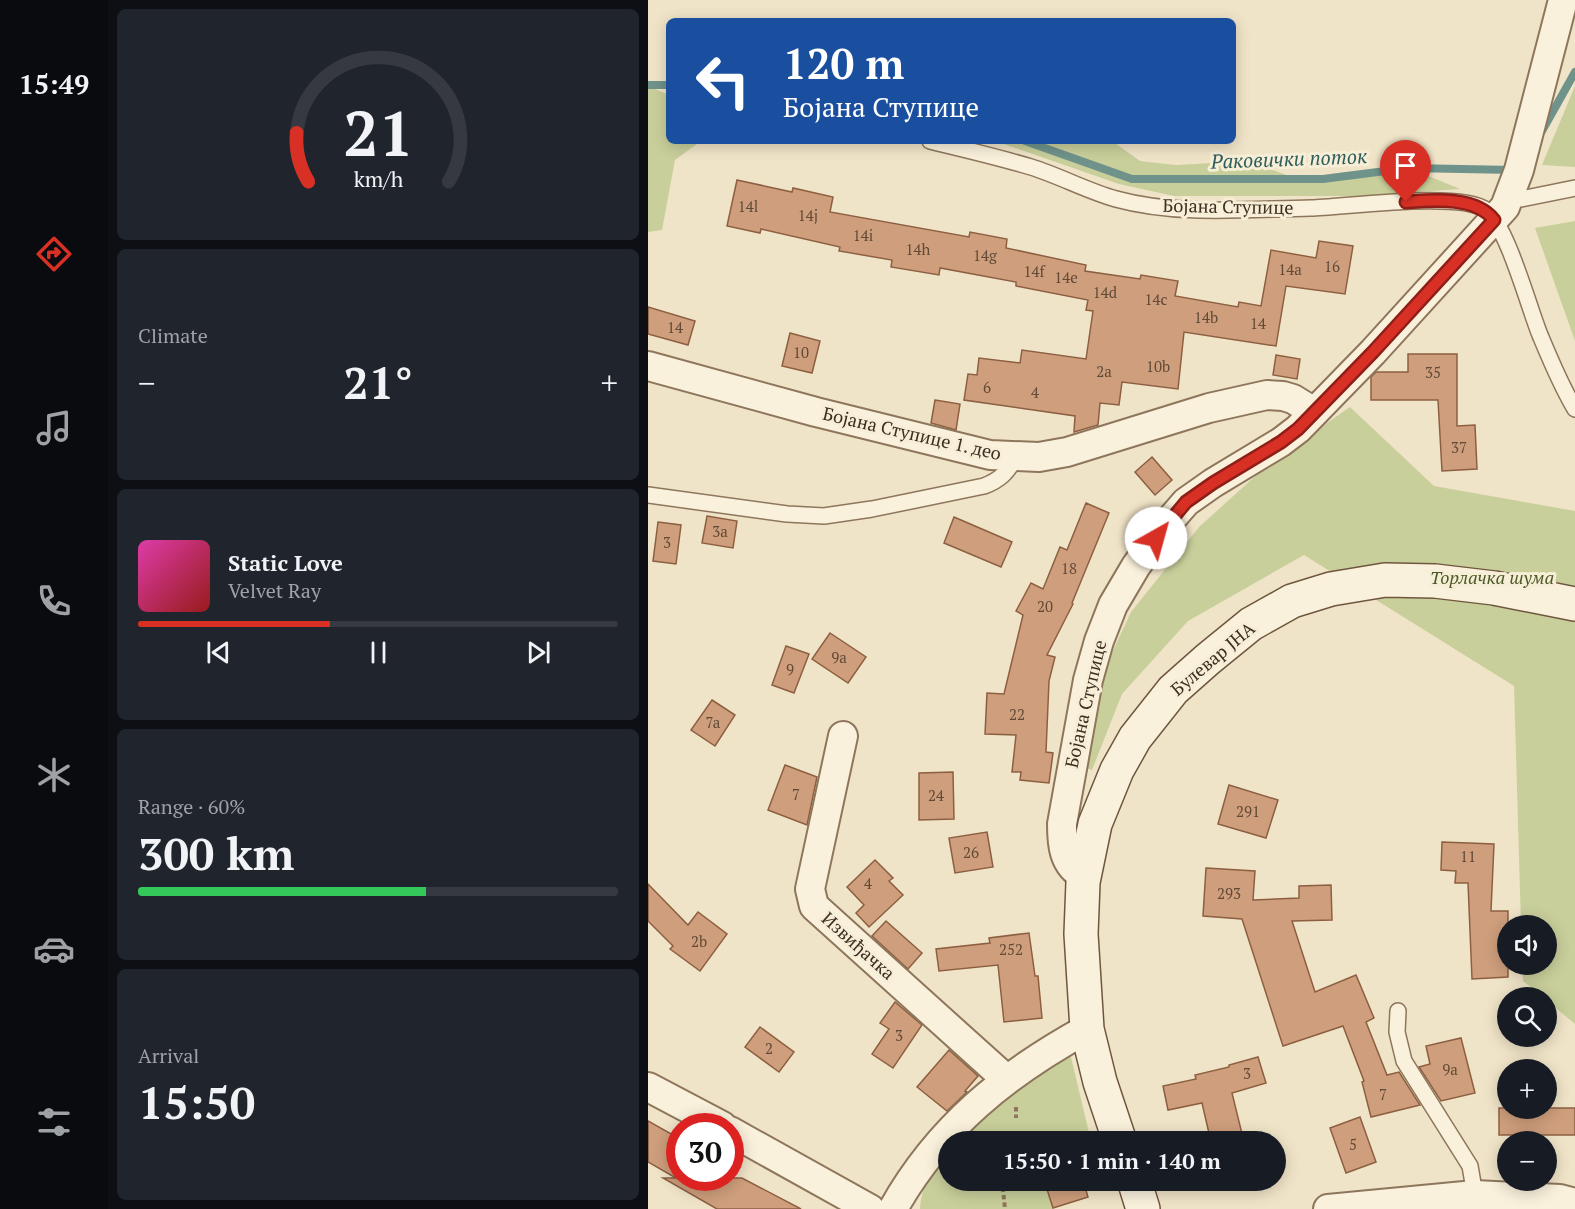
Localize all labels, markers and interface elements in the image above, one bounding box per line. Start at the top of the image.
text: 120 m [783,35,904,91]
icon: left [684,42,762,120]
text: 15:49 [19,66,89,102]
text: Бојана Ступице [783,89,979,125]
text: 21 [343,91,413,174]
pin [1380,140,1431,202]
water label: Раковички поток [1209,142,1368,175]
icon: arrive [1389,149,1422,182]
text: km/h [353,165,403,193]
street label: Бојана Ступице [1162,193,1294,219]
house number: 14l [738,196,758,216]
house number: 14j [798,205,818,225]
house number: 14i [853,225,873,245]
icon: directions [33,233,75,275]
house number: 14h [906,239,931,259]
house number: 14g [973,245,998,265]
house number: 16 [1324,256,1340,276]
house number: 14a [1278,259,1302,279]
house number: 14f [1023,261,1045,281]
house number: 14e [1054,267,1078,287]
house number: 14d [1093,282,1117,302]
house number: 14c [1145,289,1167,309]
house number: 14b [1194,307,1218,327]
house number: 14 [1250,313,1266,333]
house number: 14 [667,317,683,337]
text: Climate [138,322,208,349]
house number: 10 [793,342,809,362]
text: 21° [343,352,413,412]
house number: 10b [1146,356,1170,376]
text: − [138,361,156,404]
text: + [600,361,618,404]
house number: 2a [1096,361,1112,381]
house number: 35 [1425,362,1441,382]
house number: 6 [983,377,991,397]
house number: 4 [1031,382,1039,402]
street label: Бојана Ступице 1. део [821,401,1004,465]
icon: music [33,407,75,449]
house number: 37 [1451,437,1467,457]
position arrow [1124,506,1188,570]
house number: 3a [712,521,728,541]
house number: 3 [663,532,671,552]
text: Static Love [228,548,343,577]
house number: 18 [1061,558,1077,578]
park label: Торлачка шума [1430,565,1554,589]
text: Velvet Ray [228,577,321,604]
icon: phone [33,580,75,622]
house number: 20 [1037,596,1053,616]
street label: Булевар ЈНА [1165,615,1260,701]
icon: previous [202,636,235,669]
icon: pause [362,636,395,669]
icon: next [522,636,555,669]
street label: Бојана Ступице [1059,637,1111,770]
house number: 9a [831,647,847,667]
house number: 9 [786,659,794,679]
house number: 22 [1009,704,1025,724]
house number: 7a [706,712,721,732]
icon: climate [33,754,75,796]
house number: 7 [792,784,800,804]
house number: 24 [928,785,944,805]
text: Range · 60% [138,793,245,820]
house number: 291 [1236,801,1260,821]
text: 300 km [138,823,294,883]
house number: 26 [963,842,979,862]
house number: 11 [1460,846,1476,866]
house number: 4 [864,873,872,893]
house number: 293 [1217,883,1241,903]
street label: Извиђачка [817,906,900,985]
map controls [1497,915,1557,1191]
button: sound [1497,915,1557,975]
icon: car [33,928,75,970]
house number: 2b [691,931,707,951]
house number: 252 [999,939,1023,959]
button: search [1497,987,1557,1047]
house number: 3 [895,1025,903,1045]
house number: 2 [765,1038,773,1058]
text: Arrival [138,1042,199,1069]
house number: 9a [1442,1059,1458,1079]
button: + [1497,1059,1557,1119]
house number: 3 [1243,1063,1251,1083]
text: 15:50 [138,1072,255,1132]
house number: 7 [1379,1084,1387,1104]
icon: filters [33,1101,75,1143]
speed limit sign: 30 [666,1113,744,1191]
button: − [1497,1131,1557,1191]
house number: 5 [1349,1134,1357,1154]
text: 15:50 · 1 min · 140 m [1003,1146,1221,1175]

